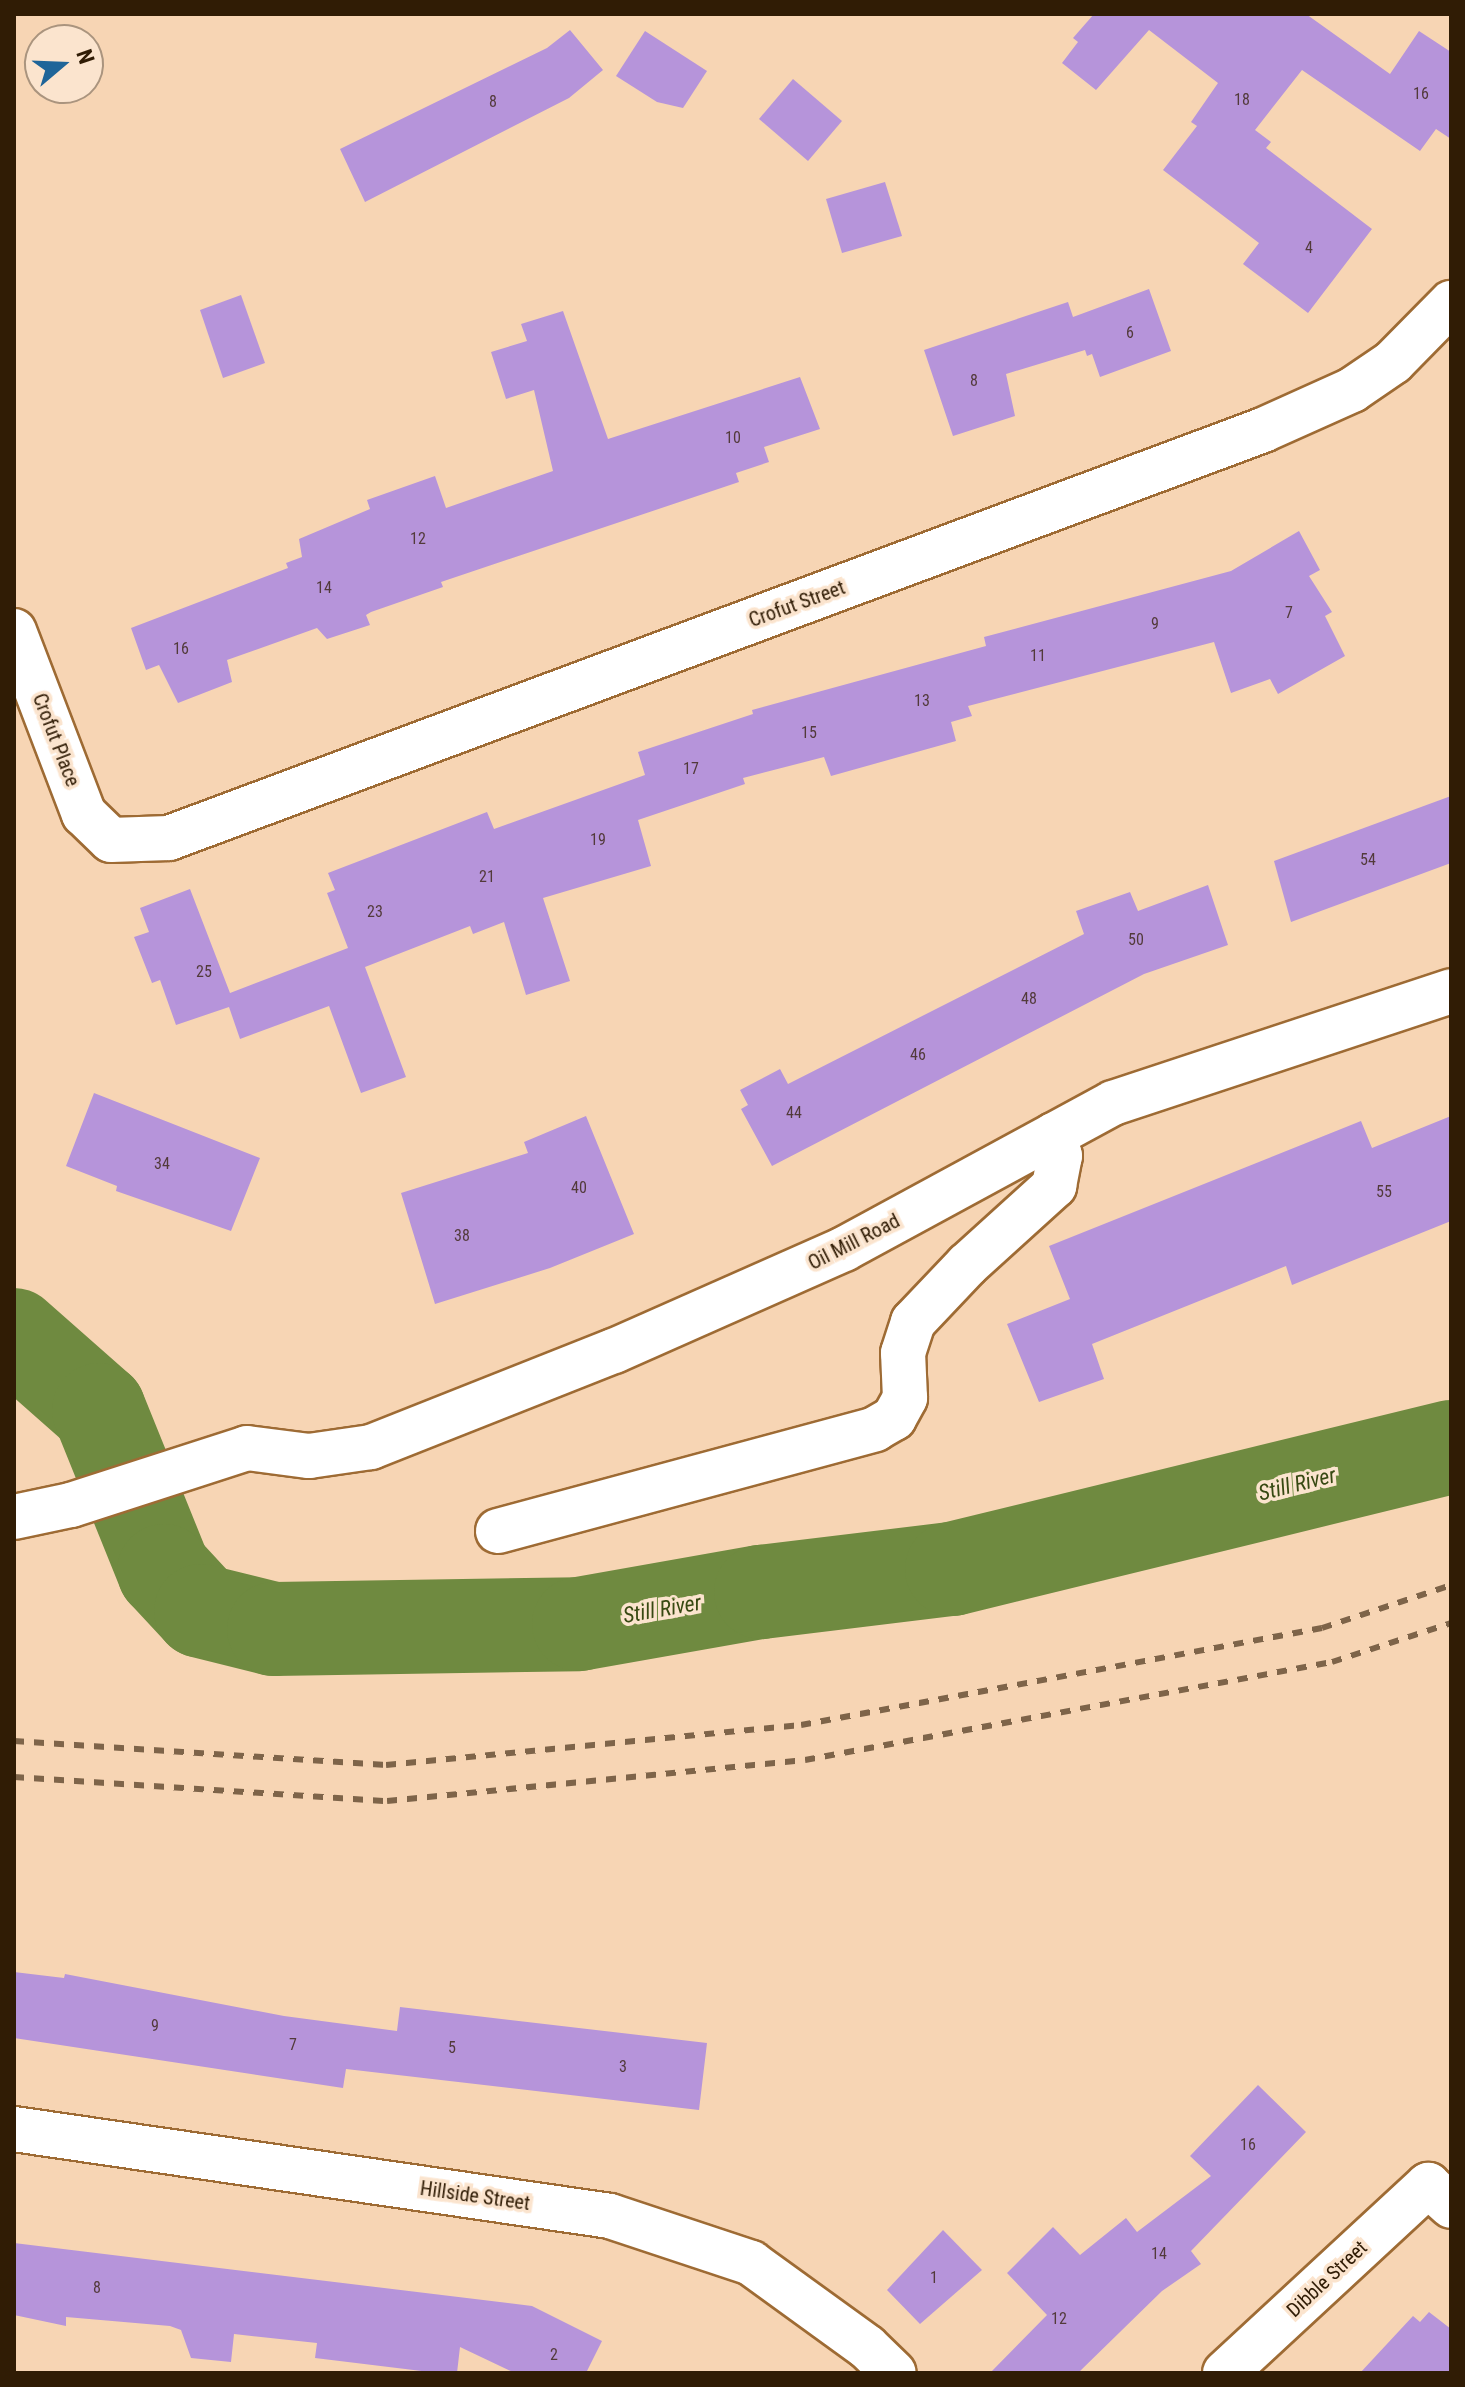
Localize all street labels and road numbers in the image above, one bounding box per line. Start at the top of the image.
street label: Crofut Street [746,576,848,632]
street label: Crofut Place [27,690,85,790]
street label: Oil Mill Road [804,1209,904,1275]
street label: Hillside Street [419,2176,531,2216]
street label: Dibble Street [1282,2236,1372,2322]

